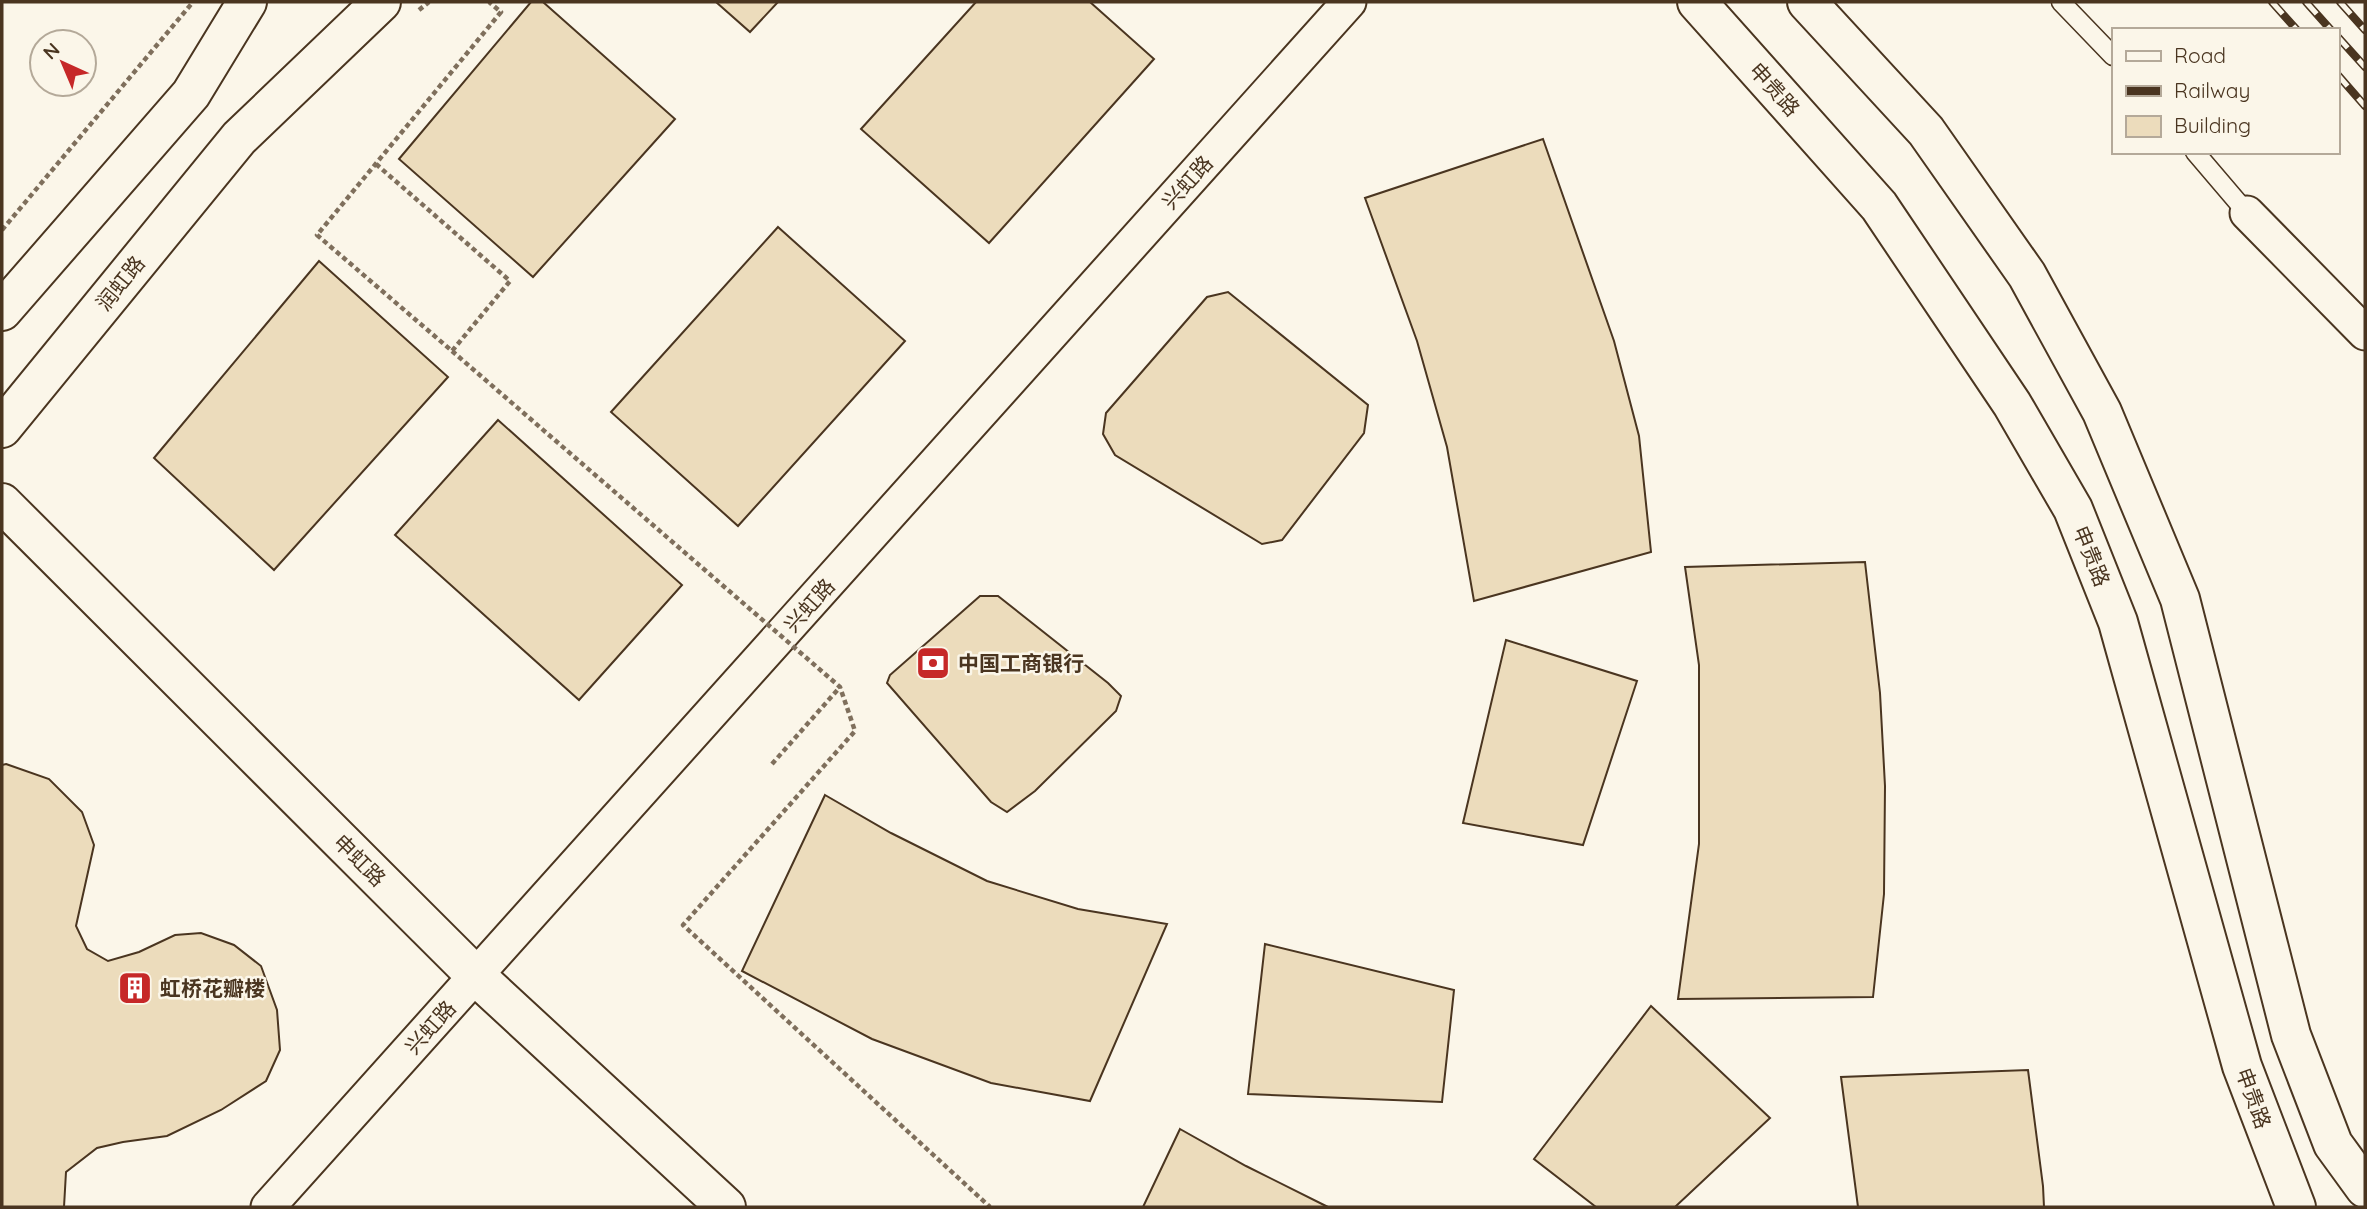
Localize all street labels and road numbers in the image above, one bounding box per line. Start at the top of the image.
street label: 申贵路 [1744,57,1806,121]
street label: 兴虹路 [1156,150,1218,214]
street label: 润虹路 [90,250,150,316]
street label: 申贵路 [2068,522,2116,590]
street label: 兴虹路 [778,573,840,637]
street label: 申虹路 [329,829,391,891]
street label: 兴虹路 [399,995,461,1059]
street label: 申贵路 [2231,1064,2277,1132]

